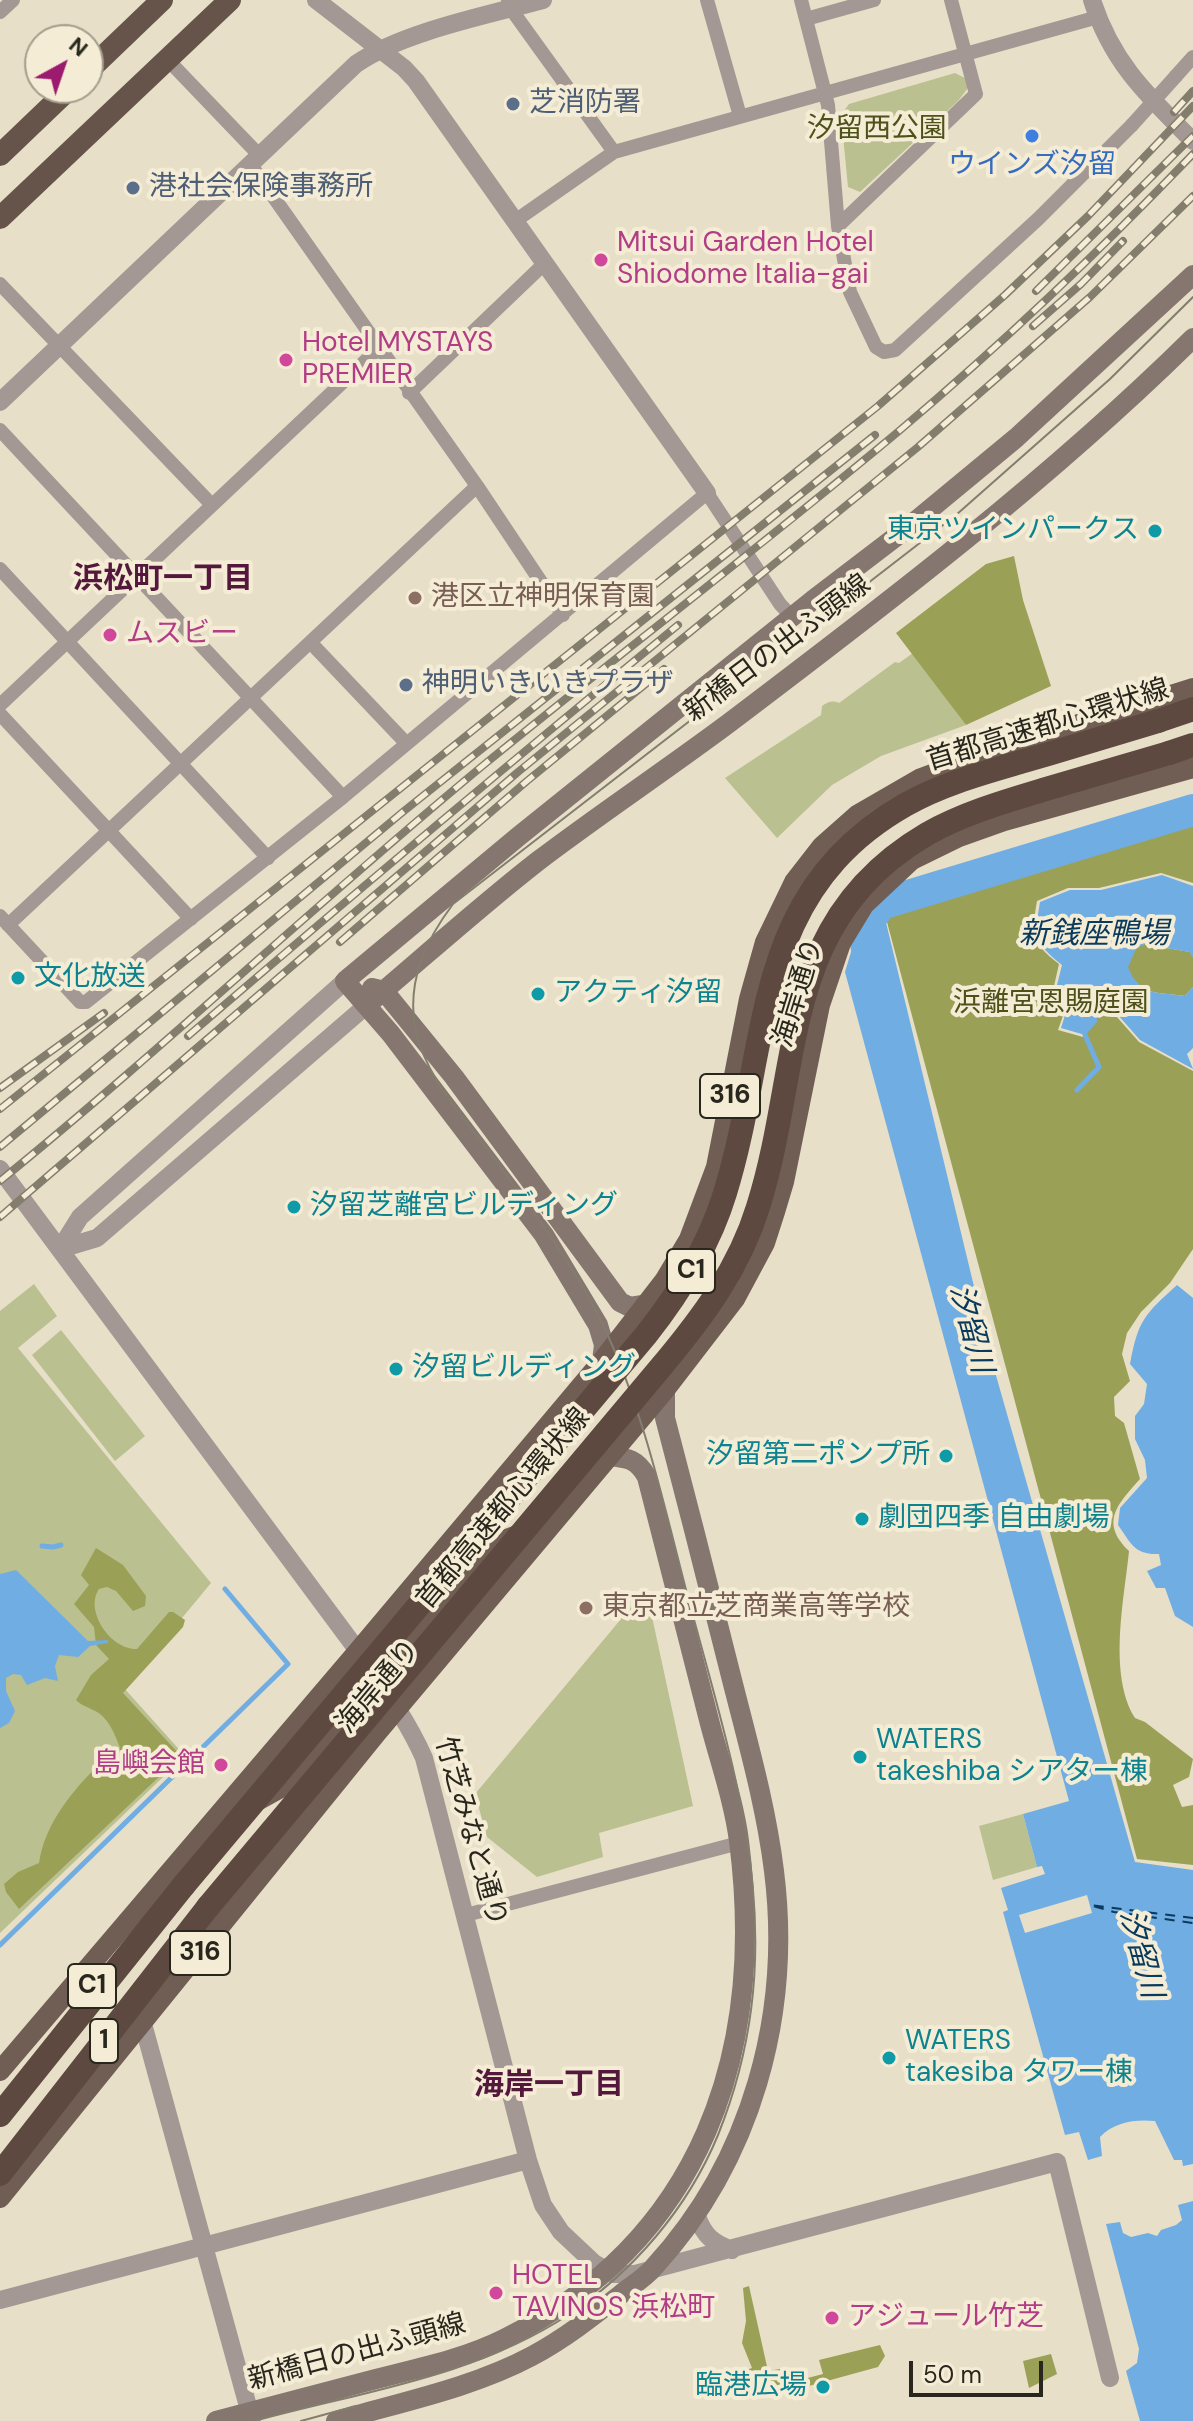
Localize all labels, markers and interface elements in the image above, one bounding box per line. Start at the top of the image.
north arrow [24,24,104,104]
text: N [63,30,94,63]
place label: 芝消防署 [529,87,641,121]
marker: 芝消防署 [504,95,522,113]
park label: 汐留西公園 [807,113,947,147]
marker: ウインズ汐留 [1023,127,1041,145]
place label: ウインズ汐留 [948,149,1116,183]
place label: 港社会保険事務所 [149,171,373,205]
marker: 港社会保険事務所 [124,179,142,197]
place label: Mitsui Garden Hotel Shiodome Italia-gai [617,227,874,293]
marker: Mitsui Garden Hotel Shiodome Italia-gai [592,251,610,269]
place label: Hotel MYSTAYS PREMIER [302,327,493,393]
marker: Hotel MYSTAYS PREMIER [277,351,295,369]
place label: 東京ツインパークス [887,514,1139,548]
marker: 東京ツインパークス [1146,522,1164,540]
district label: 浜松町一丁目 [73,562,253,598]
street label: 新橋日の出ふ頭線 [678,568,878,730]
place label: 港区立神明保育園 [431,581,655,615]
marker: 港区立神明保育園 [406,589,424,607]
place label: ムスビー [126,618,238,652]
marker: ムスビー [101,626,119,644]
place label: 神明いきいきプラザ [422,668,674,702]
street label: 首都高速都心環状線 [923,673,1173,779]
marker: 神明いきいきプラザ [397,676,415,694]
water label: 新銭座鴨場 [1019,917,1169,953]
street label: 海岸通り [767,935,831,1051]
place label: 文化放送 [34,961,146,995]
marker: 文化放送 [9,969,27,987]
place label: アクティ汐留 [554,977,722,1011]
marker: アクティ汐留 [529,985,547,1003]
park label: 浜離宮恩賜庭園 [953,987,1149,1021]
road number: 316 [700,1074,760,1118]
place label: 汐留芝離宮ビルディング [310,1190,618,1224]
marker: 汐留芝離宮ビルディング [285,1198,303,1216]
road number: C1 [667,1249,715,1293]
water label: 汐留川 [941,1281,999,1377]
place label: 汐留ビルディング [412,1352,636,1386]
marker: 汐留ビルディング [387,1360,405,1378]
street label: 首都高速都心環状線 [410,1402,598,1616]
place label: 汐留第二ポンプ所 [706,1439,930,1473]
marker: 汐留第二ポンプ所 [937,1447,955,1465]
place label: 劇団四季 自由劇場 [878,1502,1109,1536]
marker: 劇団四季 自由劇場 [853,1510,871,1528]
place label: 東京都立芝商業高等学校 [602,1591,910,1625]
marker: 東京都立芝商業高等学校 [577,1599,595,1617]
street label: 海岸通り [330,1633,428,1741]
place label: WATERS takeshiba シアター棟 [876,1724,1148,1790]
street label: 竹芝みなと通り [427,1733,513,1931]
place label: 島嶼会館 [93,1748,205,1782]
marker: WATERS takeshiba シアター棟 [851,1748,869,1766]
marker: 島嶼会館 [212,1756,230,1774]
water label: 汐留川 [1111,1906,1169,2002]
road number: 316 [170,1931,230,1975]
road number: C1 [68,1964,116,2008]
road number: 1 [90,2019,118,2063]
place label: WATERS takesiba タワー棟 [905,2025,1133,2091]
marker: WATERS takesiba タワー棟 [880,2049,898,2067]
district label: 海岸一丁目 [474,2068,624,2104]
place label: HOTEL TAVINOS 浜松町 [512,2260,715,2326]
marker: HOTEL TAVINOS 浜松町 [487,2284,505,2302]
place label: アジュール竹芝 [848,2301,1044,2335]
street label: 新橋日の出ふ頭線 [244,2308,470,2398]
marker: アジュール竹芝 [823,2309,841,2327]
scale bar [913,2345,1047,2395]
text: 50 m [923,2359,982,2390]
place label: 臨港広場 [695,2370,807,2404]
marker: 臨港広場 [814,2378,832,2396]

